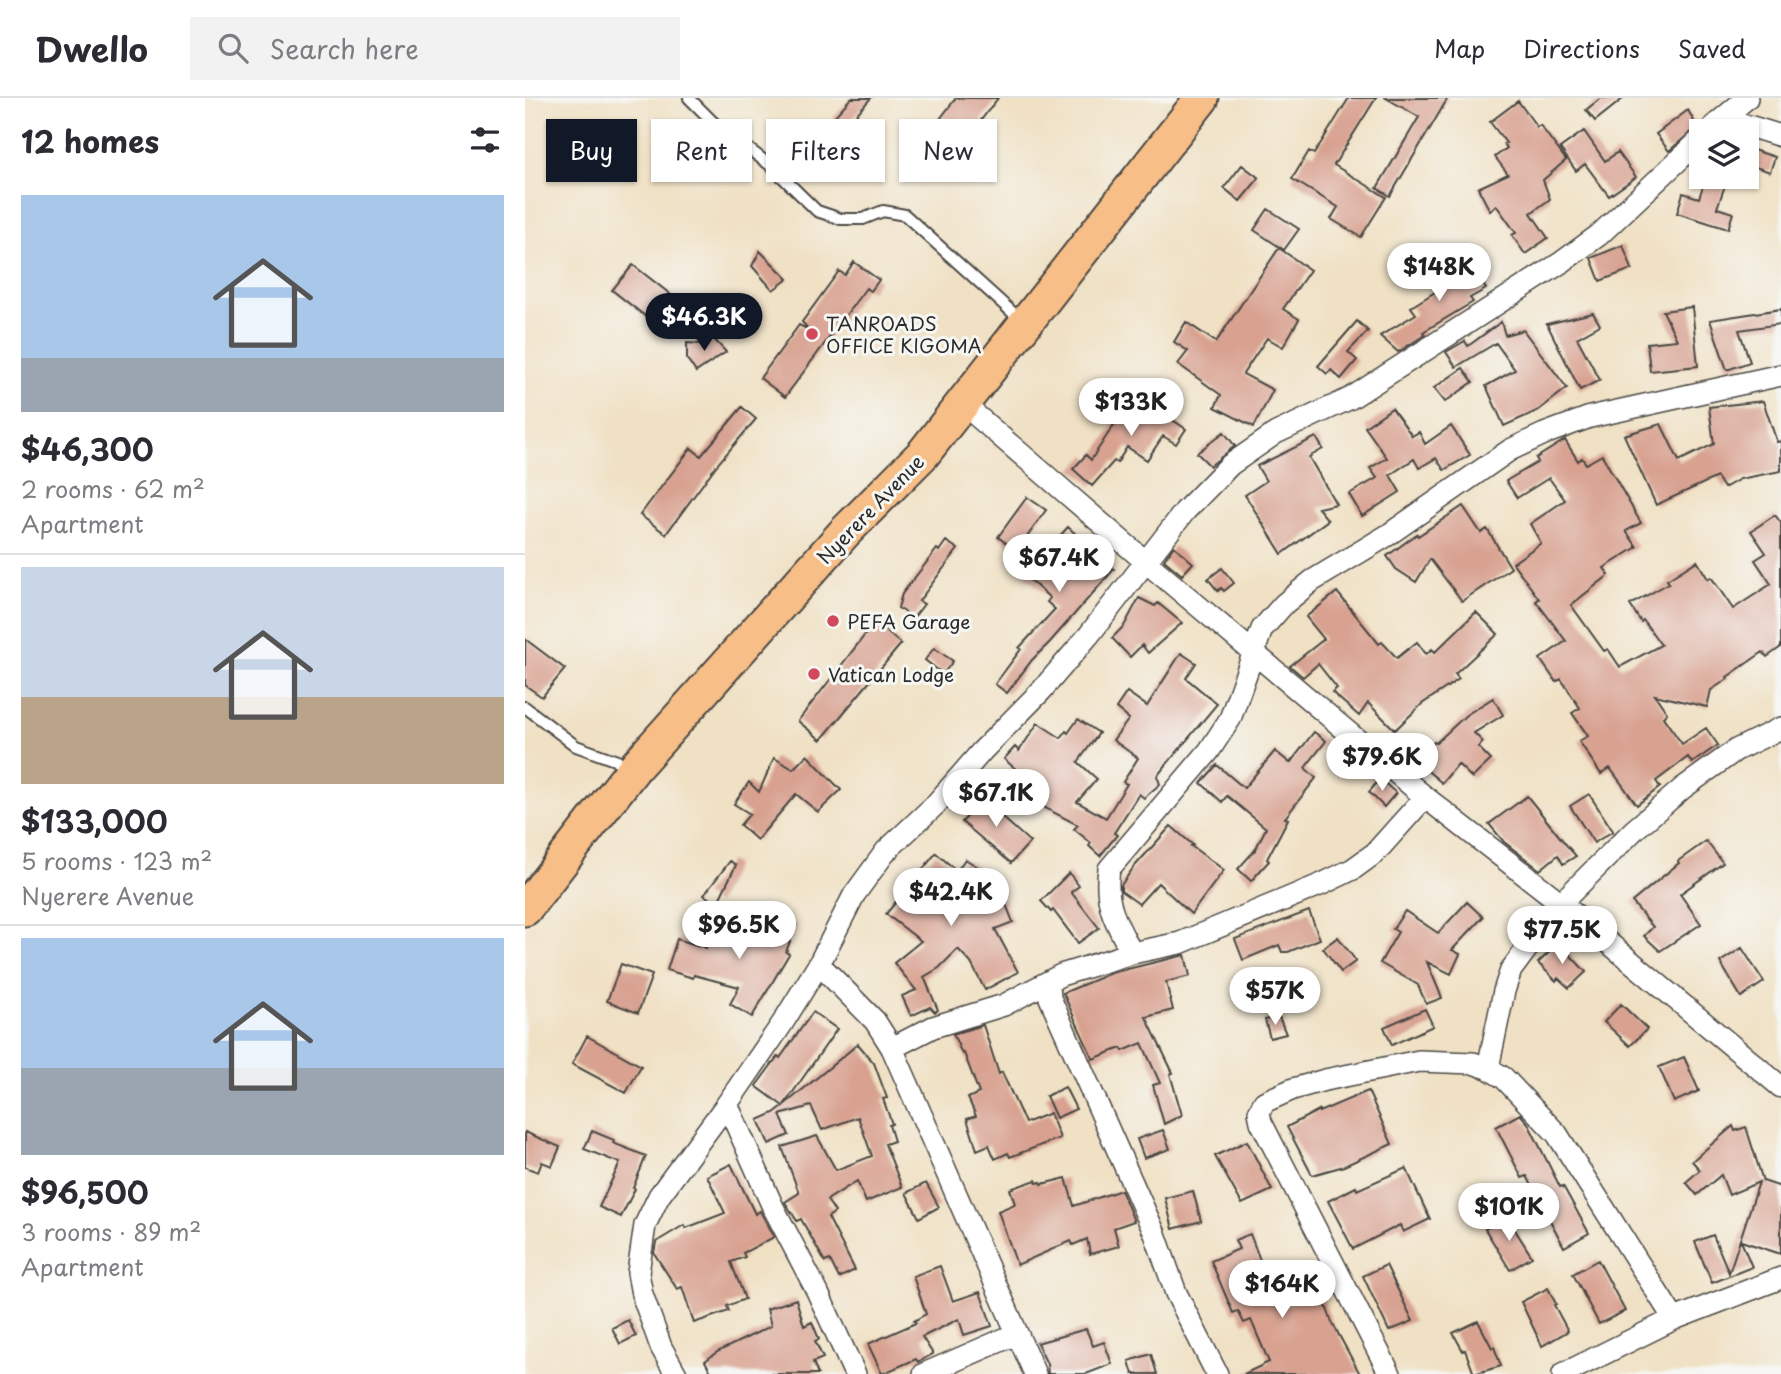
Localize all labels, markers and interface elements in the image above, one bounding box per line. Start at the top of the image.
search box [190,17,680,80]
text: Dwello [35,23,148,73]
icon: search [214,29,252,67]
text: Search here [270,29,419,68]
text: Map [1434,30,1485,66]
text: Directions [1523,30,1640,66]
text: Saved [1678,30,1746,66]
text: 12 homes [21,118,159,163]
chip: Buy [546,119,637,182]
chip: Rent [651,119,752,182]
chip: Filters [766,119,885,182]
chip: New [899,119,997,182]
map controls [1689,119,1759,189]
button: layers [1689,119,1759,189]
icon: filters [466,121,504,159]
icon: home [200,240,326,366]
pin: $148K [1390,244,1488,303]
text: $148K [1403,248,1475,283]
pin: $46.3K [647,294,761,353]
text: $46.3K [661,298,747,333]
place label: TANROADS OFFICE KIGOMA [826,309,982,359]
marker: TANROADS OFFICE KIGOMA [804,326,820,342]
pin: $133K [1082,378,1180,438]
text: $133K [1095,383,1167,418]
text: $46,300 [21,426,154,471]
street label: Nyerere Avenue [810,448,930,570]
text: 2 rooms · 62 m² [21,471,205,506]
text: Apartment [21,506,144,541]
pin: $67.4K [1002,534,1116,594]
text: $67.4K [1019,539,1099,574]
place label: PEFA Garage [847,607,970,635]
icon: home [200,612,326,738]
marker: PEFA Garage [825,613,841,629]
place label: Vatican Lodge [828,660,954,688]
marker: Vatican Lodge [806,666,822,682]
pin: $79.6K [1325,734,1439,793]
text: $79.6K [1342,738,1422,773]
pin: $67.1K [939,770,1053,829]
text: $67.1K [959,774,1033,809]
text: $133,000 [21,798,168,843]
text: 5 rooms · 123 m² [21,843,212,878]
pin: $42.4K [894,868,1008,928]
text: $42.4K [909,873,993,908]
text: Nyerere Avenue [21,878,194,913]
pin: $96.5K [682,902,796,961]
text: $96.5K [698,906,780,941]
pin: $77.5K [1505,906,1619,966]
text: $77.5K [1523,911,1601,946]
pin: $57K [1234,968,1316,1027]
text: $57K [1245,972,1305,1007]
icon: home [200,983,326,1109]
text: $96,500 [21,1169,149,1214]
pin: $101K [1460,1184,1558,1243]
text: $101K [1474,1188,1544,1223]
text: 3 rooms · 89 m² [21,1214,201,1249]
text: Apartment [21,1249,144,1284]
pin: $164K [1233,1260,1331,1320]
text: $164K [1245,1265,1319,1300]

